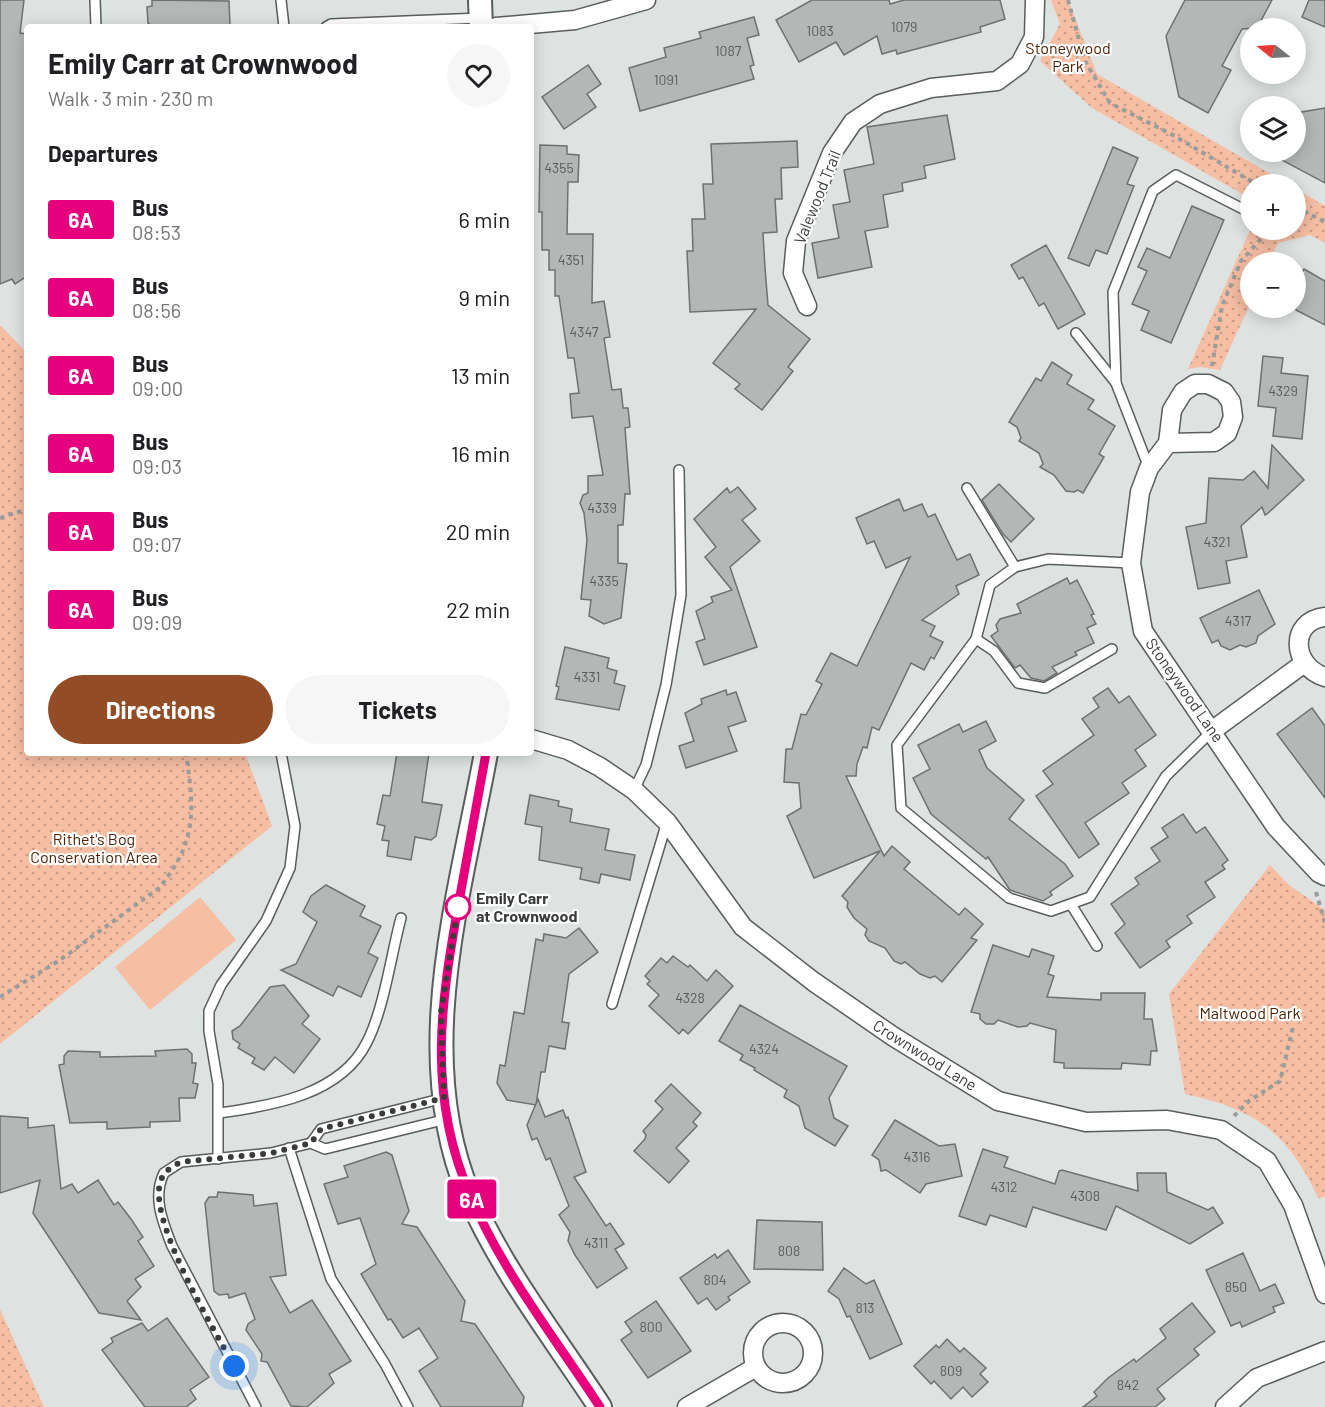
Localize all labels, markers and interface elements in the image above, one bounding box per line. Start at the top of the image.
house number: 1079 [891,18,917,35]
north arrow [1240,18,1306,84]
map controls [1240,18,1306,318]
house number: 1083 [806,22,834,39]
park label: Stoneywood Park [1025,38,1111,75]
house number: 1087 [715,42,742,59]
button: heart [447,44,510,107]
text: Emily Carr at Crownwood [48,46,358,80]
house number: 1091 [654,71,678,88]
text: Walk · 3 min · 230 m [48,86,213,110]
button: layers [1240,96,1306,162]
text: Departures [48,140,158,166]
street label: Valewood Trail [789,147,844,246]
house number: 4355 [544,159,574,176]
button: + [1240,174,1306,240]
text: Bus [132,194,169,220]
text: 6 min [459,206,510,232]
text: 6A [68,207,94,232]
text: 08:53 [132,220,181,244]
house number: 4351 [558,251,584,268]
button: − [1240,252,1306,318]
text: Bus [132,272,169,298]
text: 9 min [458,284,510,310]
text: 6A [68,285,94,310]
text: 08:56 [132,298,181,322]
house number: 4347 [570,323,599,340]
text: Bus [132,350,169,376]
text: 13 min [451,362,510,388]
text: 6A [68,363,94,388]
text: 09:00 [132,376,183,400]
house number: 4329 [1268,382,1298,399]
text: Bus [132,428,169,454]
text: 16 min [451,440,510,466]
text: 6A [68,441,94,466]
text: 09:03 [132,454,182,478]
house number: 4339 [587,499,617,516]
text: Bus [132,506,169,532]
text: 20 min [446,518,510,544]
text: 6A [68,519,94,544]
text: 09:07 [132,532,181,556]
house number: 4321 [1203,533,1231,550]
house number: 4335 [589,572,619,589]
text: Bus [132,584,169,610]
text: 22 min [446,596,510,622]
text: 6A [68,597,94,622]
text: 09:09 [132,610,182,634]
house number: 4317 [1225,612,1252,629]
street label: Stoneywood Lane [1142,634,1228,745]
house number: 4331 [574,668,600,685]
button: Directions [48,675,273,744]
button: Tickets [285,675,510,744]
park label: Rithet's Bog Conservation Area [30,829,158,866]
place label: Emily Carr at Crownwood [476,888,577,925]
marker: Emily Carr at Crownwood [445,894,471,920]
house number: 4328 [675,989,705,1006]
park label: Maltwood Park [1199,1003,1301,1022]
street label: Crownwood Lane [870,1015,981,1094]
house number: 4324 [749,1040,779,1057]
house number: 4316 [904,1148,930,1165]
house number: 4312 [990,1178,1018,1195]
line badge: 6A [445,1180,499,1218]
text: 6A [459,1187,485,1212]
house number: 4308 [1070,1187,1100,1204]
house number: 4311 [584,1234,608,1251]
house number: 808 [778,1242,800,1259]
house number: 804 [704,1271,726,1288]
house number: 850 [1225,1278,1247,1295]
house number: 813 [855,1299,875,1316]
house number: 800 [639,1318,663,1335]
your location [219,1351,249,1381]
house number: 809 [940,1362,962,1379]
house number: 842 [1117,1376,1139,1393]

